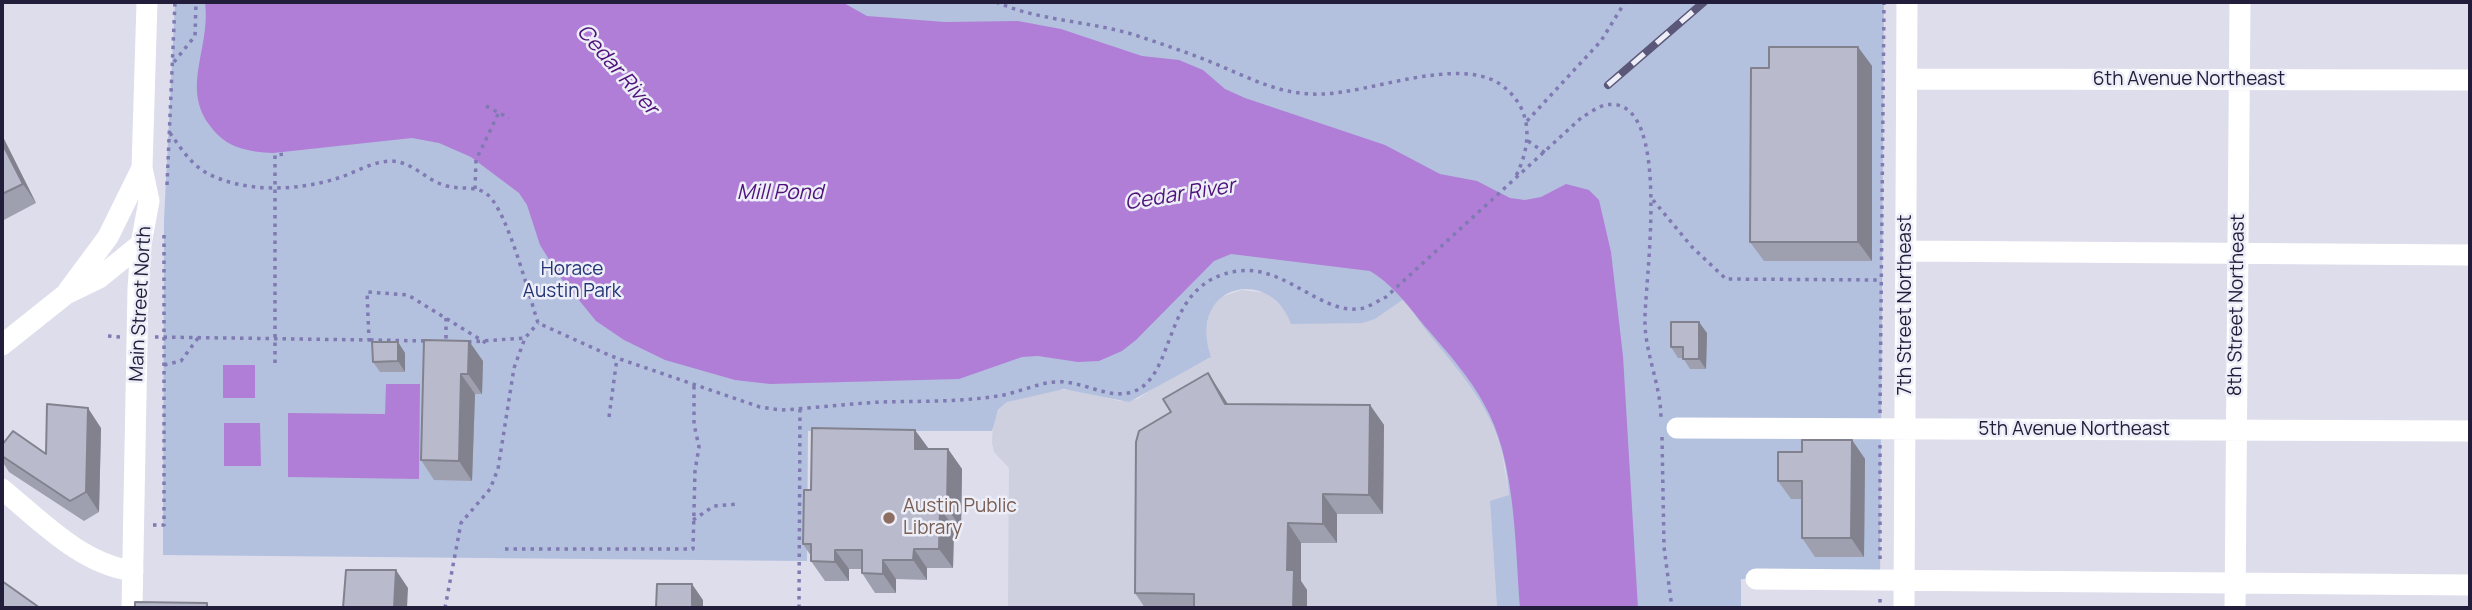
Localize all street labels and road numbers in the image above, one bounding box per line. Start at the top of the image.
street label: 6th Avenue Northeast [2093,69,2285,91]
street label: 8th Street Northeast [2224,214,2250,396]
street label: 7th Street Northeast [1895,215,1917,395]
street label: Main Street North [126,226,156,382]
street label: 5th Avenue Northeast [1978,419,2170,441]

